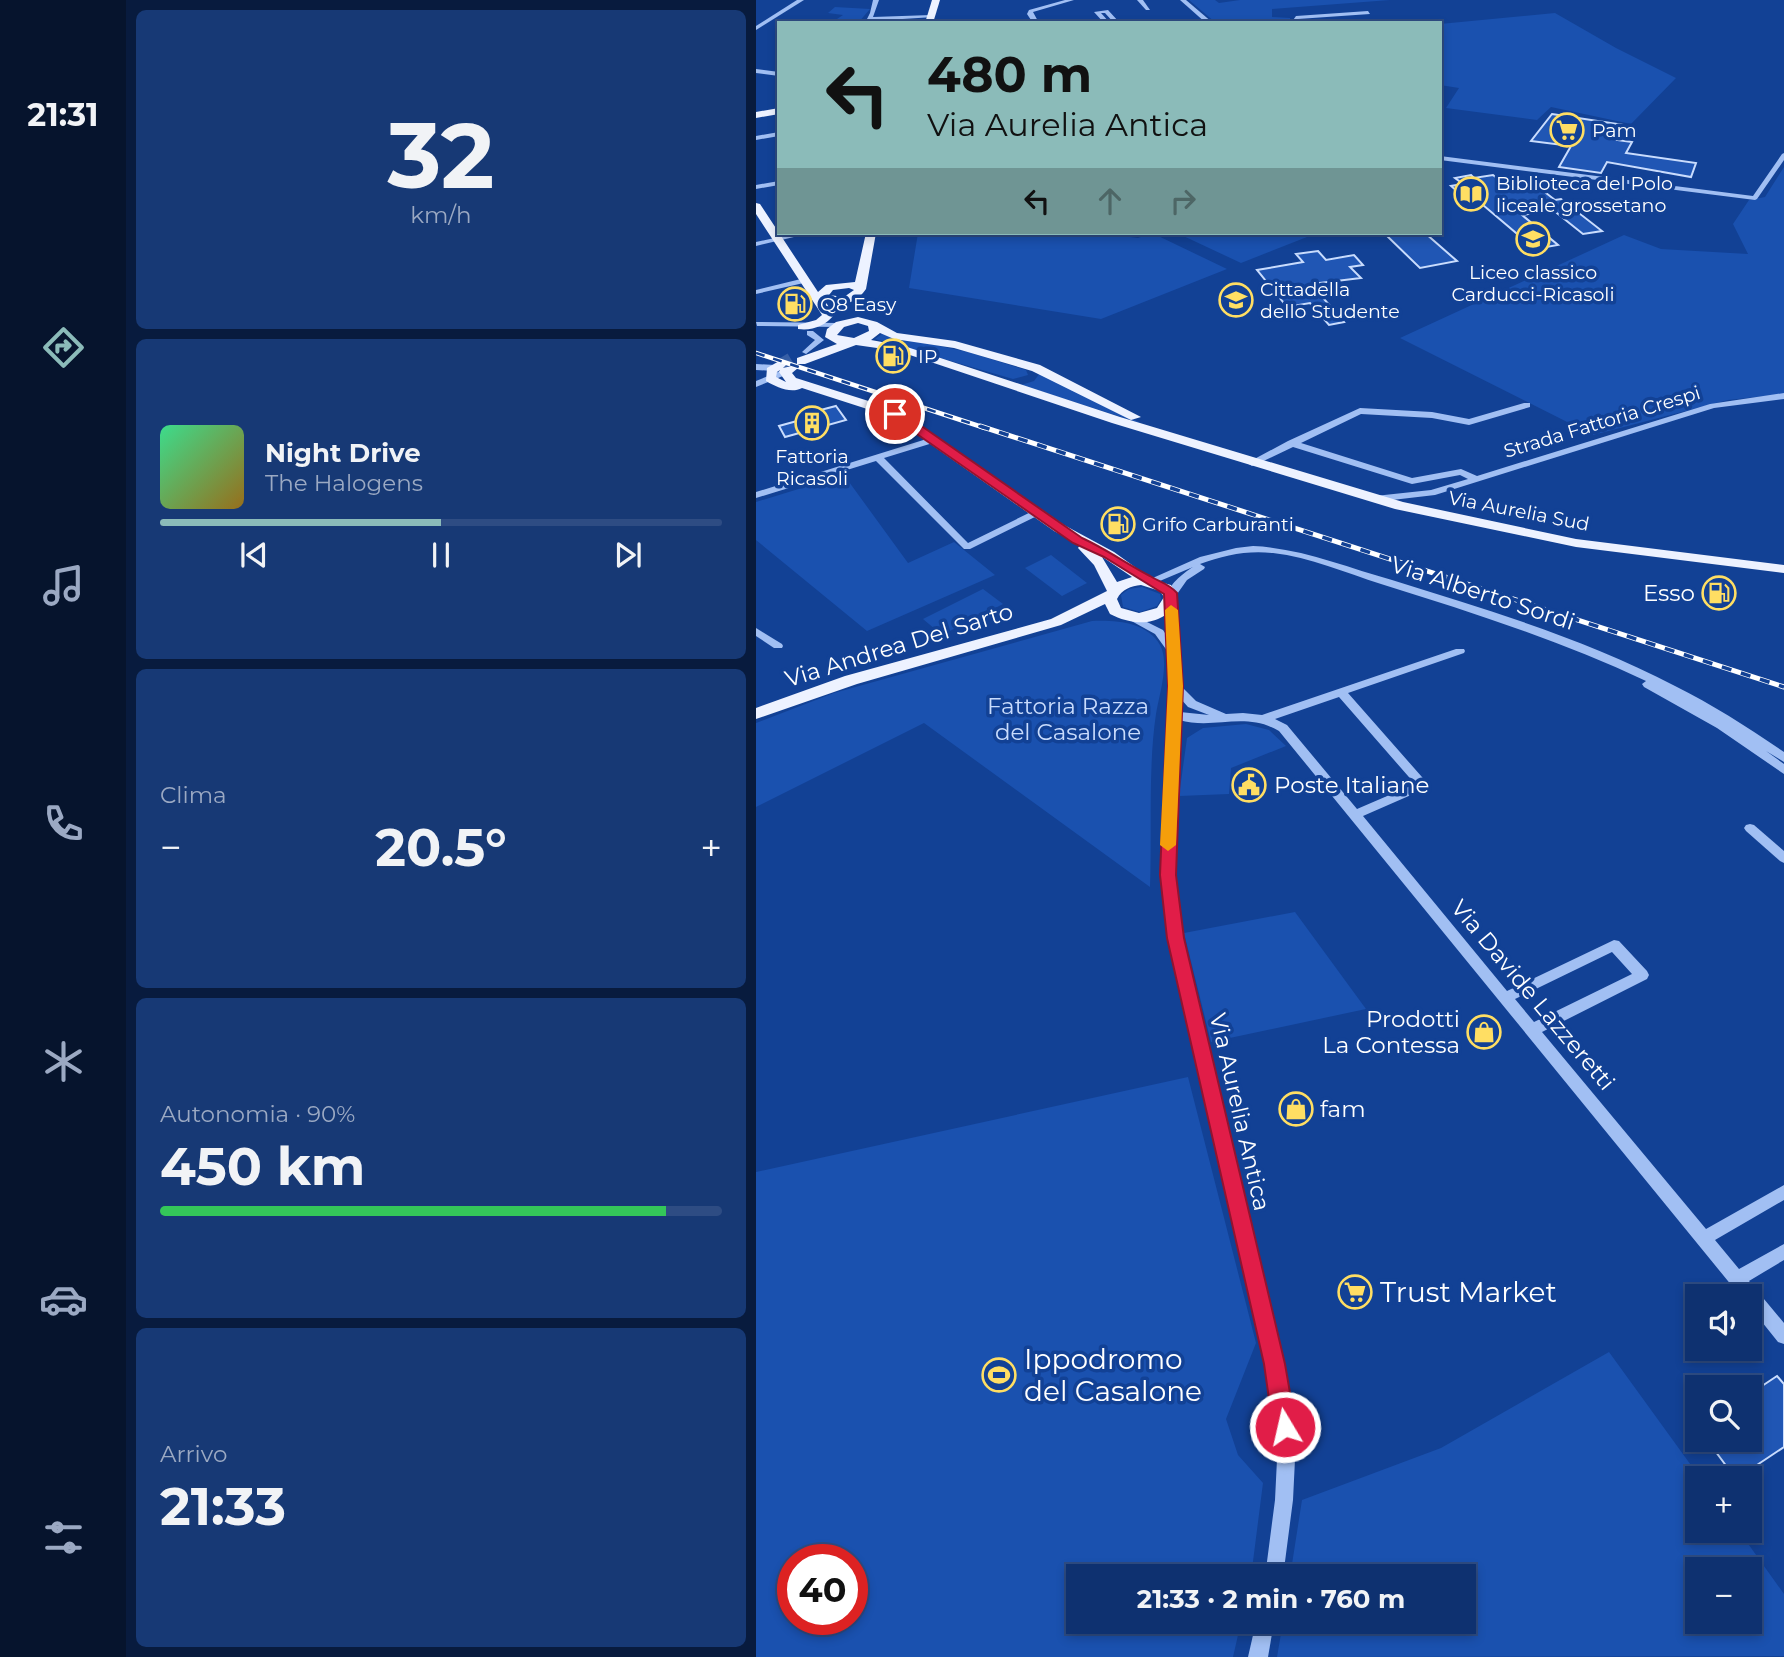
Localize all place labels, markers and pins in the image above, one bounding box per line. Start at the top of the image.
supermarket icon: Pam [1548,111,1586,149]
place label: Pam [1592,119,1637,142]
place label: Biblioteca del Polo liceale grossetano [1496,172,1673,217]
library icon: Biblioteca del Polo liceale grossetano [1452,175,1490,213]
school or university icon: Liceo classico Carducci-Ricasoli [1514,220,1552,258]
place label: Liceo classico Carducci-Ricasoli [1451,261,1615,306]
place label: Cittadella dello Studente [1260,278,1400,323]
school or university icon: Cittadella dello Studente [1217,281,1255,319]
fuel station icon: Q8 Easy [776,285,814,323]
place label: Q8 Easy [820,293,897,316]
fuel station icon: IP [874,337,912,375]
place label: IP [918,345,937,368]
pin [865,384,925,444]
building icon: Fattoria Ricasoli [793,404,831,442]
place label: Fattoria Ricasoli [775,445,849,490]
fuel station icon: Grifo Carburanti [1099,505,1137,543]
place label: Grifo Carburanti [1142,513,1294,536]
fuel station icon: Esso [1700,574,1738,612]
place label: Esso [1643,579,1695,607]
public building icon: Poste Italiane [1230,766,1268,804]
place label: Poste Italiane [1274,771,1429,799]
place label: Prodotti La Contessa [1322,1005,1460,1059]
shop icon: Prodotti La Contessa [1465,1013,1503,1051]
shop icon: fam [1277,1090,1315,1128]
place label: fam [1320,1095,1366,1123]
supermarket icon: Trust Market [1336,1273,1374,1311]
place label: Trust Market [1380,1275,1557,1309]
place label: Ippodromo del Casalone [1024,1342,1202,1408]
sports icon: Ippodromo del Casalone [980,1356,1018,1394]

